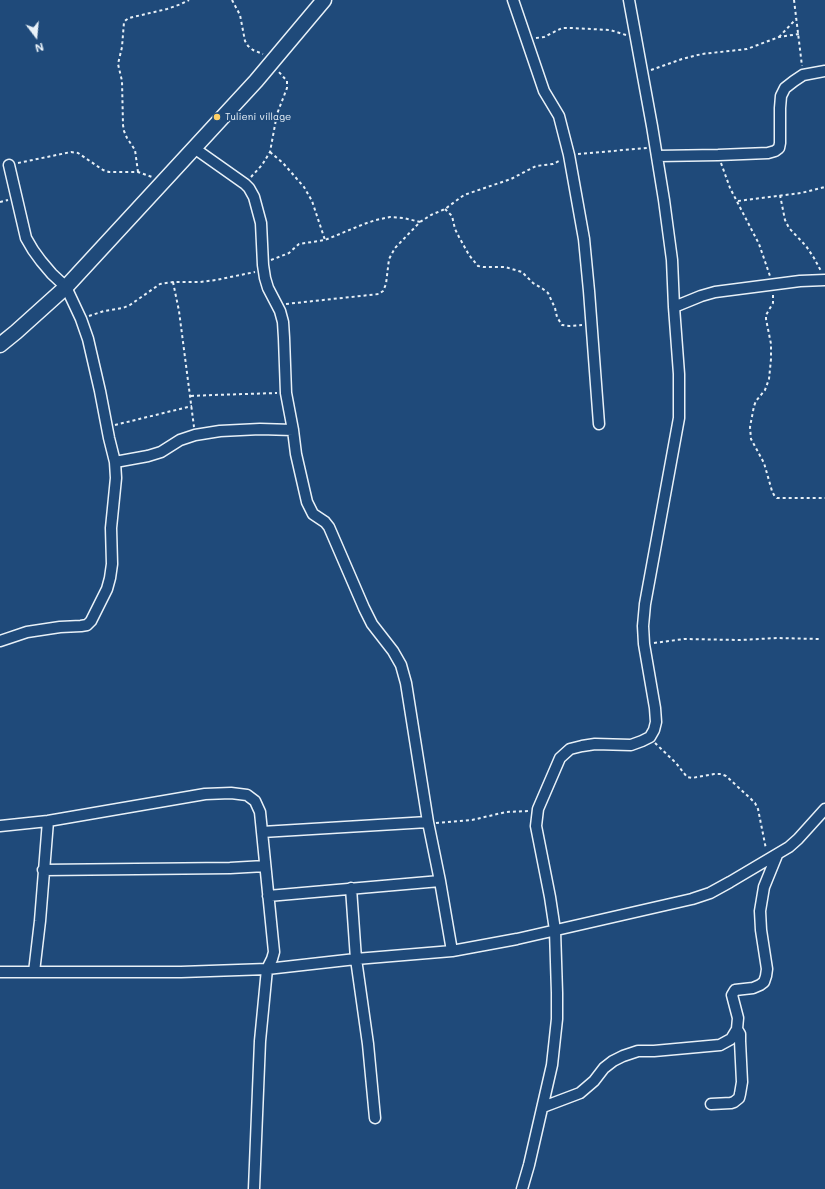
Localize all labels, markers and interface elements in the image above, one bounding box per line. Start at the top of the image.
north arrow [16,16,56,56]
text: N [33,40,46,56]
place label: Tulieni village [225,111,291,123]
marker: Tulieni village [212,112,222,122]

